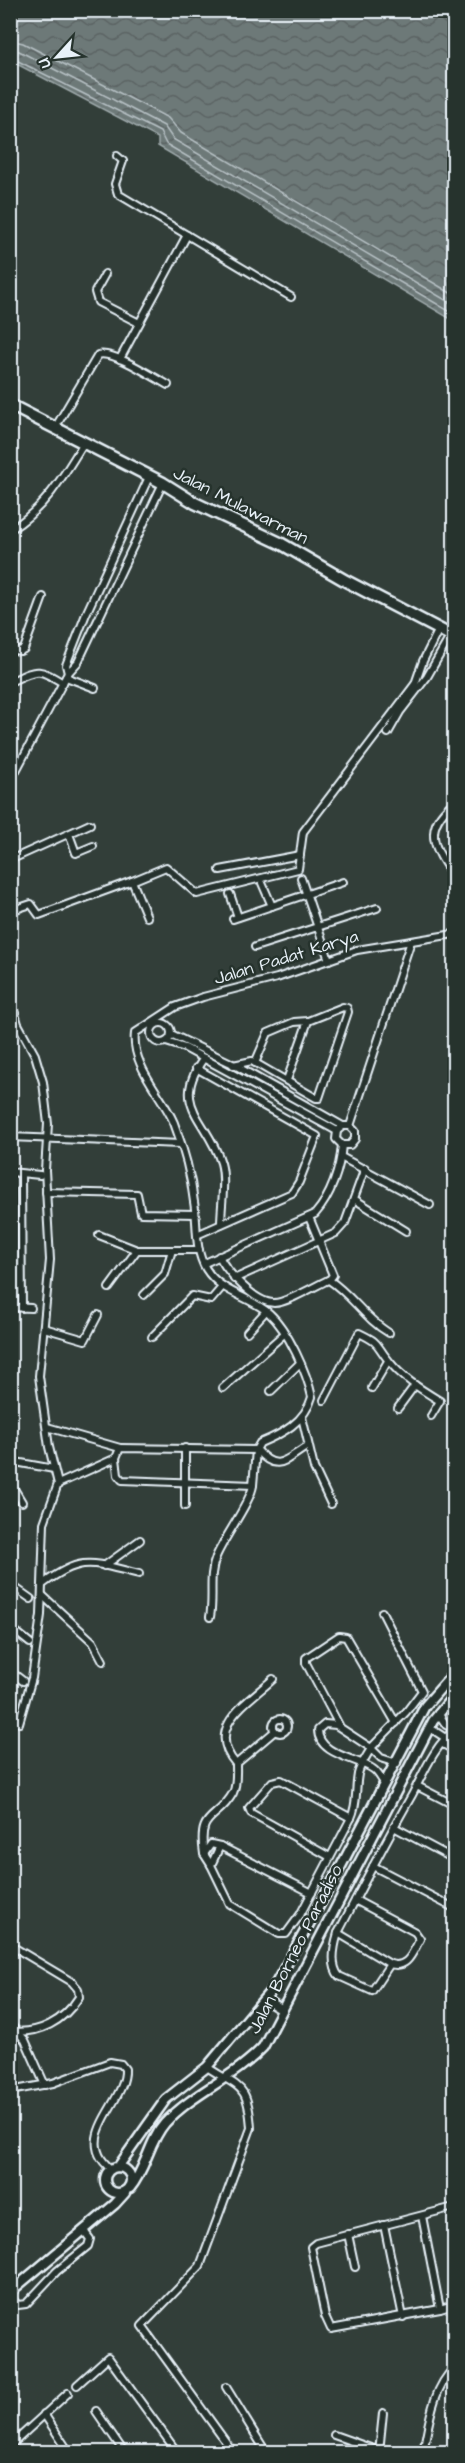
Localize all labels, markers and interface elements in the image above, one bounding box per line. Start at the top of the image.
north arrow [27,27,87,87]
text: U [33,54,56,72]
street label: Jalan Mulawarman [169,461,313,550]
street label: Jalan Padat Karya [211,924,362,992]
street label: Jalan Borneo Paradiso [242,1860,349,2038]

